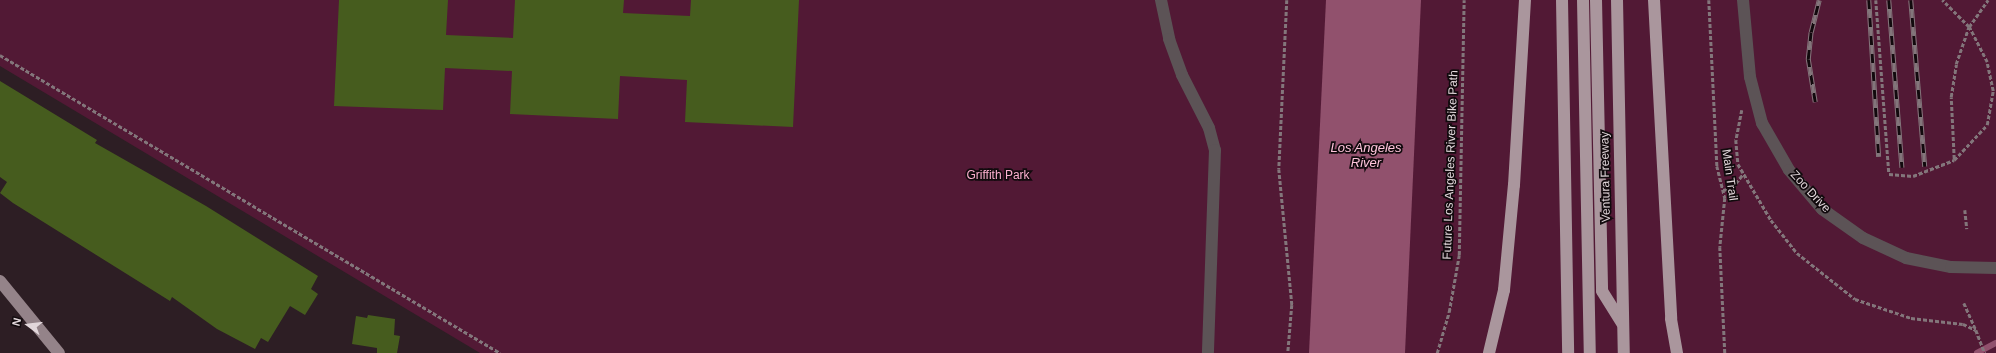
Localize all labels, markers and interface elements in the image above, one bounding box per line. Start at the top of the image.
street label: Future Los Angeles River Bike Path [1440,70,1462,260]
street label: Ventura Freeway [1598,132,1614,222]
water label: Los Angeles River [1330,141,1402,172]
street label: Main Trail [1718,148,1740,202]
street label: Zoo Drive [1787,168,1833,216]
park label: Griffith Park [966,169,1030,183]
north arrow [8,305,48,345]
text: N [10,317,23,327]

